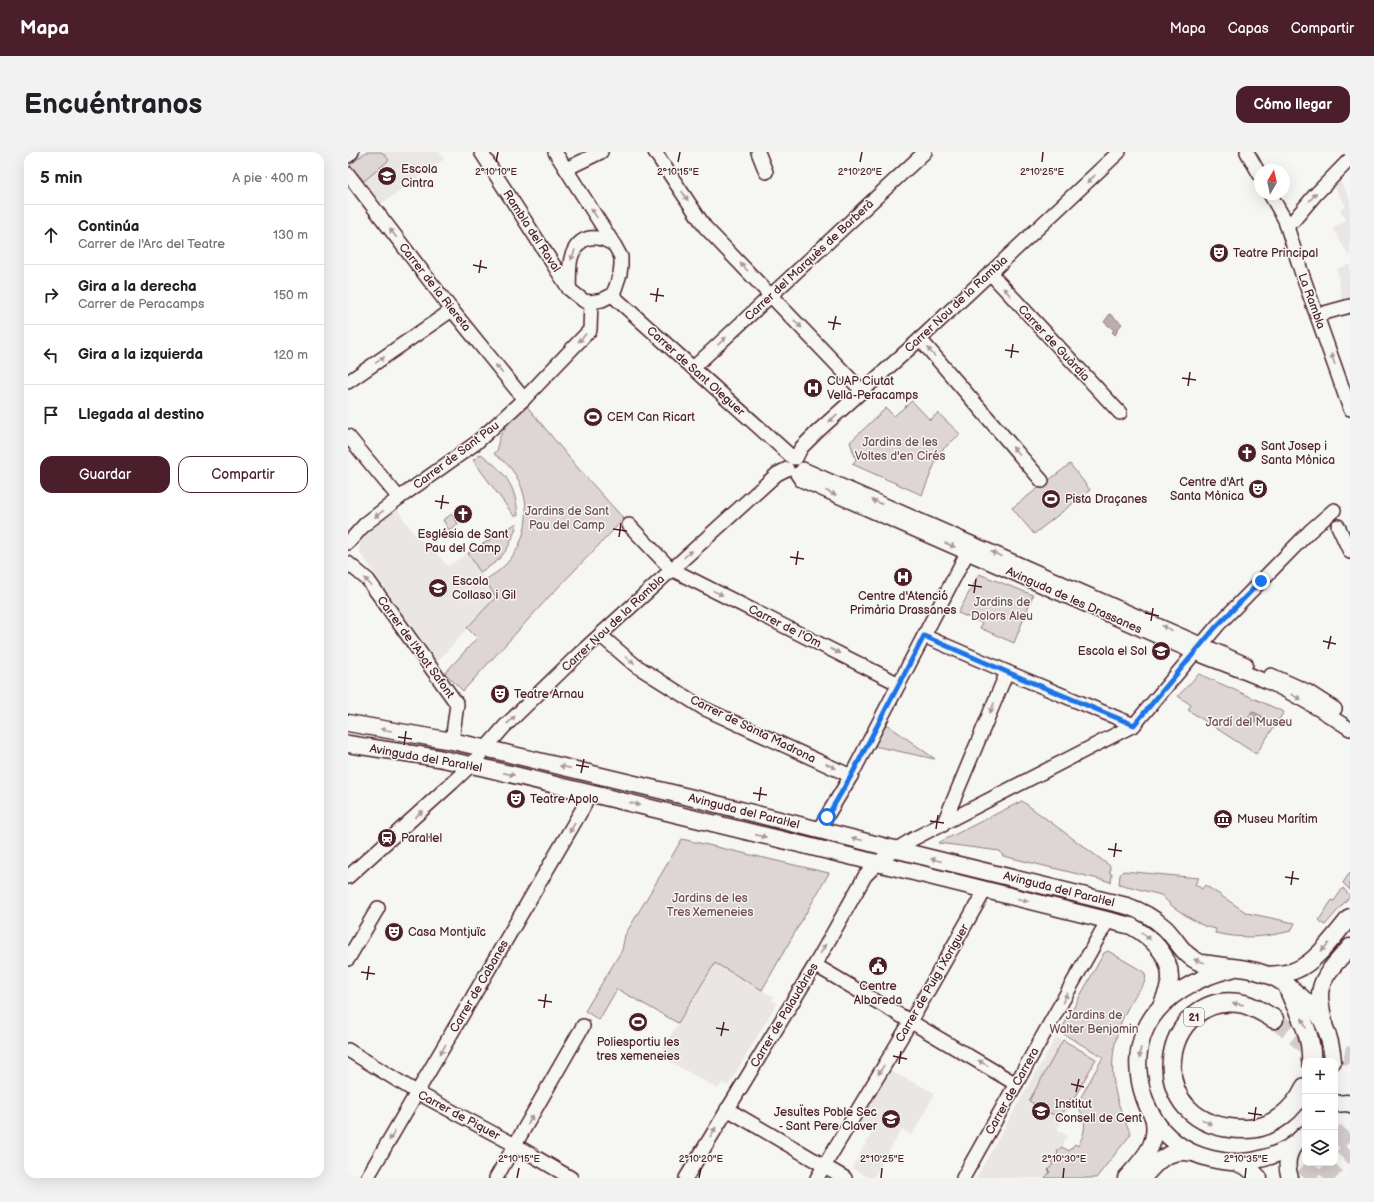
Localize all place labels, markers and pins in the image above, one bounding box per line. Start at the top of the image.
place label: Escola Cintra [401,162,438,191]
school or university icon: Escola Cintra [376,165,398,187]
theatre icon: Teatre Principal [1208,242,1230,264]
place label: Teatre Principal [1233,246,1318,261]
place label: CUAP Ciutat Vella-Peracamps [827,374,918,403]
hospital icon: CUAP Ciutat Vella-Peracamps [802,377,824,399]
sports icon: CEM Can Ricart [582,406,604,428]
place label: CEM Can Ricart [607,410,695,425]
place label: Sant Josep i Santa Mònica [1261,439,1335,468]
church icon: Sant Josep i Santa Mònica [1236,442,1258,464]
place label: Centre d'Art Santa Mònica [1170,475,1244,504]
theatre icon: Centre d'Art Santa Mònica [1247,478,1269,500]
sports icon: Pista Draçanes [1040,488,1062,510]
place label: Pista Draçanes [1065,492,1147,507]
church icon: Església de Sant Pau del Camp [452,503,474,525]
place label: Església de Sant Pau del Camp [418,527,509,556]
hospital icon: Centre d'Atenció Primària Drassanes [892,566,914,588]
place label: Escola Collaso i Gil [452,574,516,603]
school or university icon: Escola Collaso i Gil [427,577,449,599]
place label: Centre d'Atenció Primària Drassanes [850,589,956,618]
school or university icon: Escola el Sol [1150,640,1172,662]
place label: Escola el Sol [1078,644,1147,659]
theatre icon: Teatre Arnau [489,683,511,705]
place label: Teatre Arnau [514,687,584,702]
theatre icon: Teatre Apolo [505,788,527,810]
place label: Teatre Apolo [530,792,599,807]
museum icon: Museu Marítim [1212,808,1234,830]
place label: Museu Marítim [1237,812,1318,827]
station icon: Paral·lel [376,827,398,849]
place label: Paral·lel [401,831,442,846]
theatre icon: Casa Montjuïc [383,921,405,943]
place label: Casa Montjuïc [408,925,486,940]
public building icon: Centre Albareda [867,955,889,977]
place label: Centre Albareda [854,979,902,1008]
sports icon: Poliesportiu les tres xemeneies [627,1011,649,1033]
place label: Poliesportiu les tres xemeneies [596,1035,680,1064]
place label: Institut Consell de Cent [1055,1097,1142,1126]
school or university icon: Institut Consell de Cent [1030,1100,1052,1122]
place label: JesuÏtes Poble Sec - Sant Pere Claver [774,1104,878,1134]
school or university icon: JesuÏtes Poble Sec - Sant Pere Claver [880,1108,902,1130]

